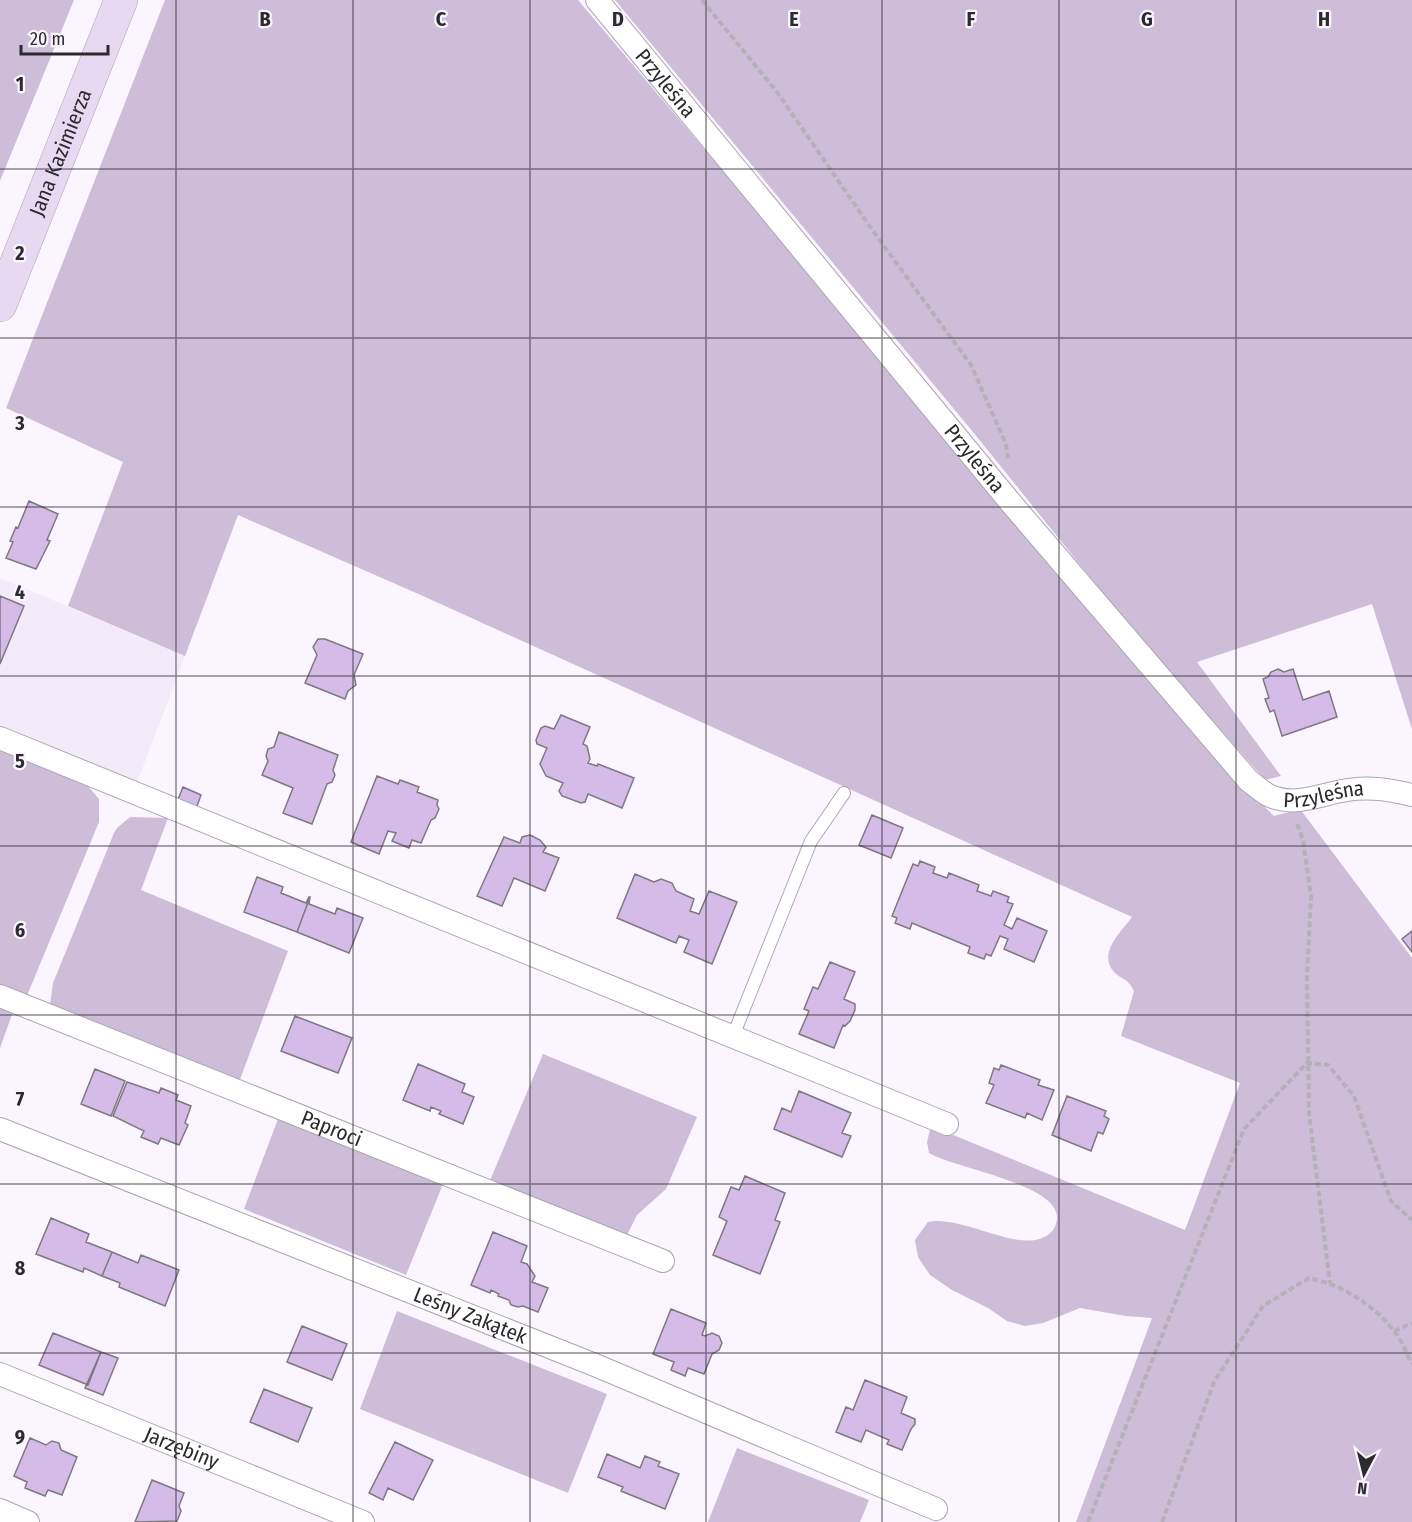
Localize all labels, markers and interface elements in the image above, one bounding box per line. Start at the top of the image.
text: B [259,7,271,31]
text: C [436,7,447,31]
text: D [612,7,624,31]
text: E [789,7,799,31]
text: F [967,7,976,31]
text: G [1141,7,1153,31]
text: H [1318,7,1330,31]
scale bar [21,18,108,56]
text: 20 m [30,28,65,50]
street label: Przyleśna [630,44,702,123]
text: 1 [16,72,24,96]
street label: Jana Kazimierza [24,85,97,220]
text: 2 [14,241,25,265]
text: 3 [14,411,25,435]
street label: Przyleśna [939,419,1010,498]
text: 4 [15,580,25,604]
text: 5 [15,749,25,773]
street label: Przyleśna [1283,775,1365,814]
text: 6 [15,918,25,942]
text: 7 [16,1087,25,1111]
street label: Paproci [297,1105,366,1152]
text: 8 [15,1256,26,1280]
street label: Leśny Zakątek [410,1281,531,1350]
street label: Jarzębiny [140,1421,223,1475]
text: 9 [15,1425,25,1449]
north arrow [1334,1444,1394,1504]
text: N [1356,1478,1368,1498]

